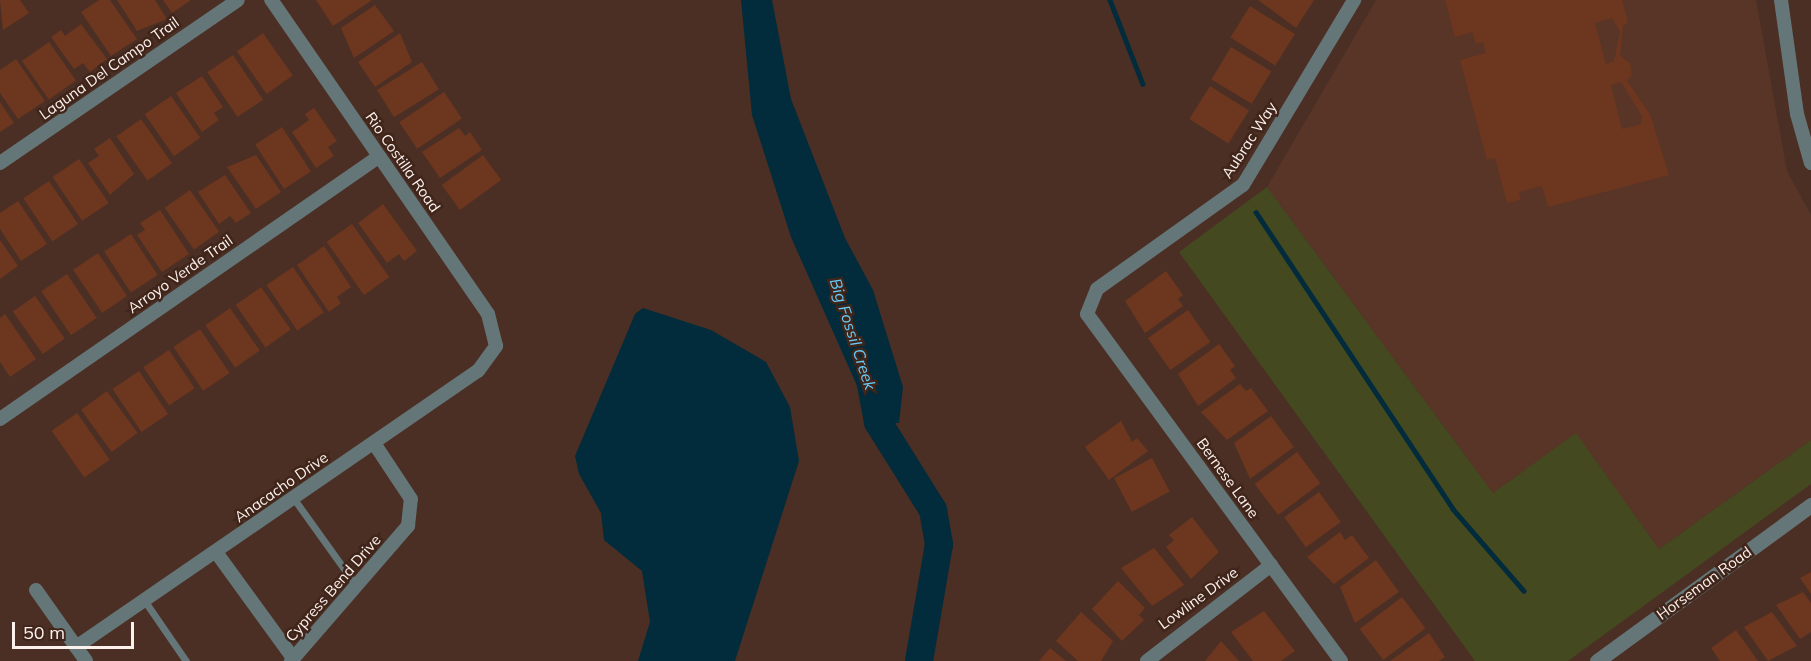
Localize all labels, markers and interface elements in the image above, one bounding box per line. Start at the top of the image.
street label: Laguna Del Campo Trail [36,13,182,123]
street label: Aubrac Way [1218,99,1280,181]
street label: Rio Costilla Road [362,109,444,215]
street label: Arroyo Verde Trail [124,231,236,317]
water label: Big Fossil Creek [826,276,880,392]
street label: Bernese Lane [1193,435,1263,521]
street label: Anacacho Drive [231,448,331,526]
street label: Cypress Bend Drive [282,531,384,645]
street label: Horseman Road [1653,543,1755,623]
street label: Lowline Drive [1155,563,1241,633]
scale bar [15,610,136,648]
text: 50 m [23,621,65,644]

